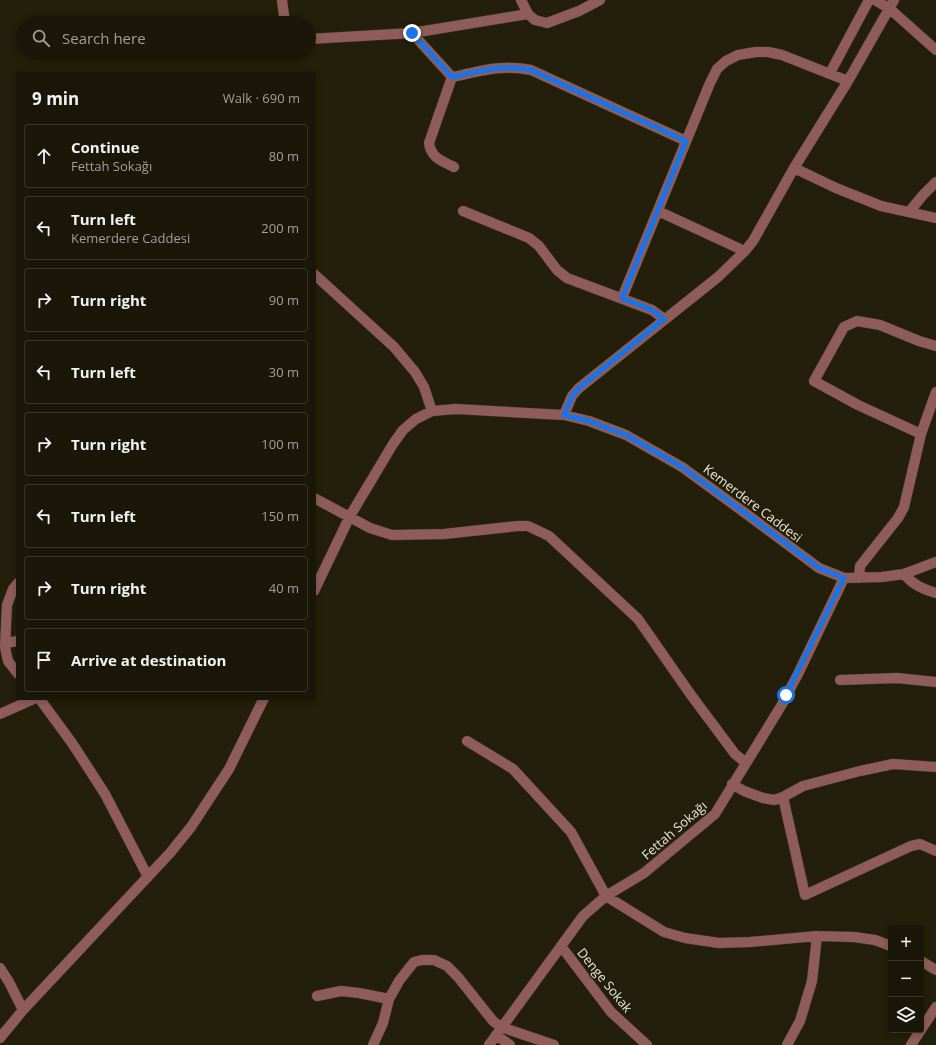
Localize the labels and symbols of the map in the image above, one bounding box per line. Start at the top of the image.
route end [403,24,421,42]
street label: Kemerdere Caddesi [700,460,806,546]
route start [777,686,795,704]
street label: Fettah Sokağı [637,797,711,863]
street label: Denge Sokak [573,944,637,1016]

